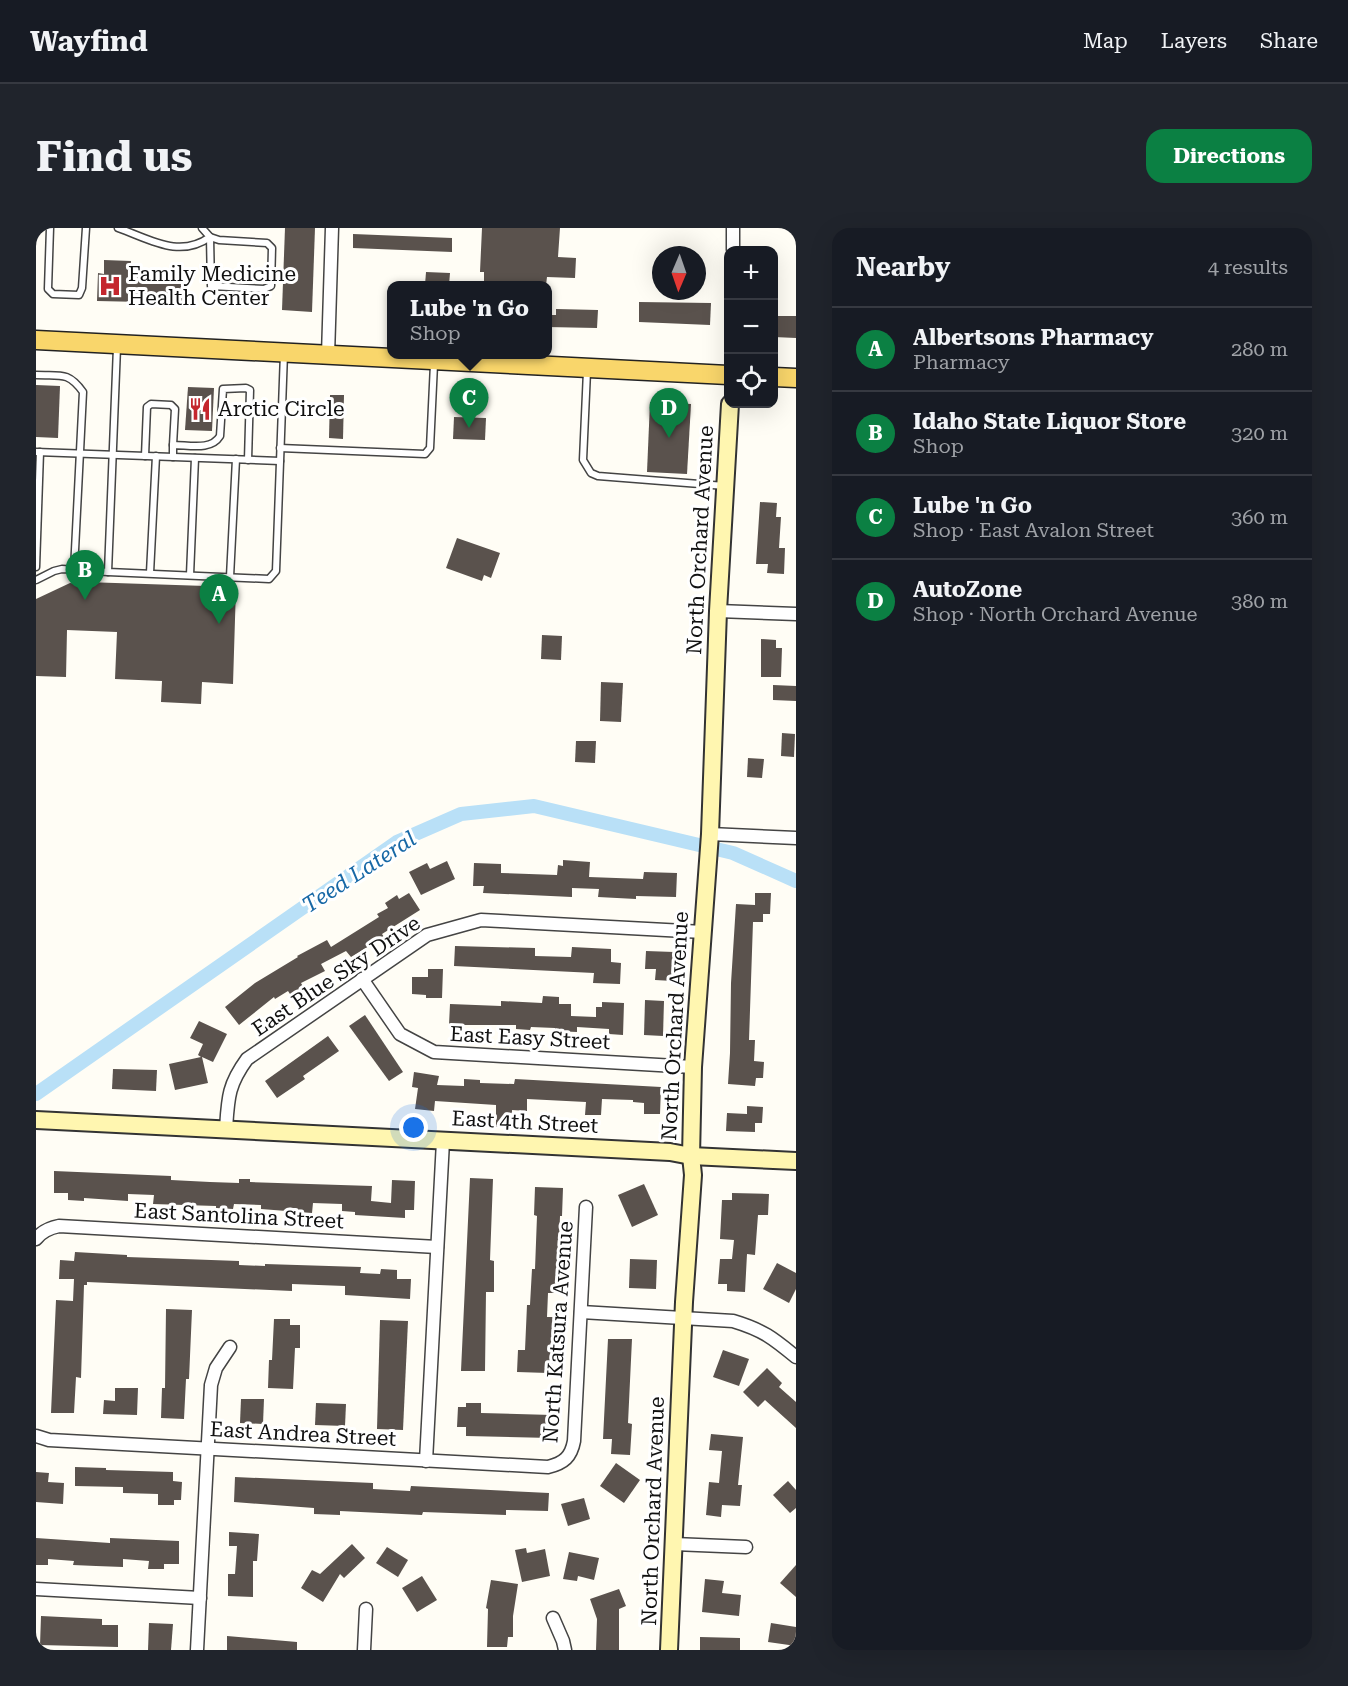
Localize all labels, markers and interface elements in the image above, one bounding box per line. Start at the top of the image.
text: Wayfind [30,25,148,58]
text: Map [1083,29,1128,53]
text: Layers [1161,29,1227,53]
text: Share [1260,29,1318,53]
button: Directions [1146,129,1312,183]
text: Find us [36,132,193,181]
north arrow [652,246,706,300]
map controls [724,246,778,408]
button: + [724,246,778,300]
text: Nearby [856,252,950,282]
text: 4 results [1208,255,1288,279]
place label: Family Medicine Health Center [128,262,296,310]
hospital icon: Family Medicine Health Center [97,273,123,299]
popup [387,281,552,359]
text: Lube 'n Go [410,296,529,321]
button: − [724,300,778,354]
text: Shop [410,321,461,345]
text: Albertsons Pharmacy [913,325,1153,350]
text: A [868,337,883,361]
text: 280 m [1231,337,1288,361]
text: Pharmacy [913,350,1010,374]
button: locate [724,354,778,408]
pin: C [450,378,488,428]
pin: D [650,388,688,438]
restaurant icon: Arctic Circle [187,396,213,422]
place label: Arctic Circle [218,397,345,421]
text: Idaho State Liquor Store [913,409,1186,434]
text: B [868,421,883,445]
text: 320 m [1231,421,1288,445]
street label: North Orchard Avenue [682,425,718,655]
text: Shop [913,434,964,458]
text: Lube 'n Go [913,493,1032,518]
text: C [869,505,883,529]
text: 360 m [1231,505,1288,529]
text: Shop · East Avalon Street [913,518,1154,542]
pin: B [65,550,104,600]
pin: A [200,574,238,624]
text: AutoZone [913,577,1022,602]
text: D [867,589,884,613]
text: 380 m [1231,589,1288,613]
text: Shop · North Orchard Avenue [913,602,1197,626]
water label: Teed Lateral [298,826,420,918]
street label: East Blue Sky Drive [248,911,424,1041]
street label: North Orchard Avenue [657,911,693,1141]
street label: East Easy Street [449,1022,611,1054]
street label: East 4th Street [451,1106,599,1138]
your location [399,1113,428,1142]
street label: East Santolina Street [133,1199,345,1233]
street label: North Katsura Avenue [538,1220,578,1444]
street label: North Orchard Avenue [637,1396,669,1626]
street label: East Andrea Street [209,1417,397,1451]

